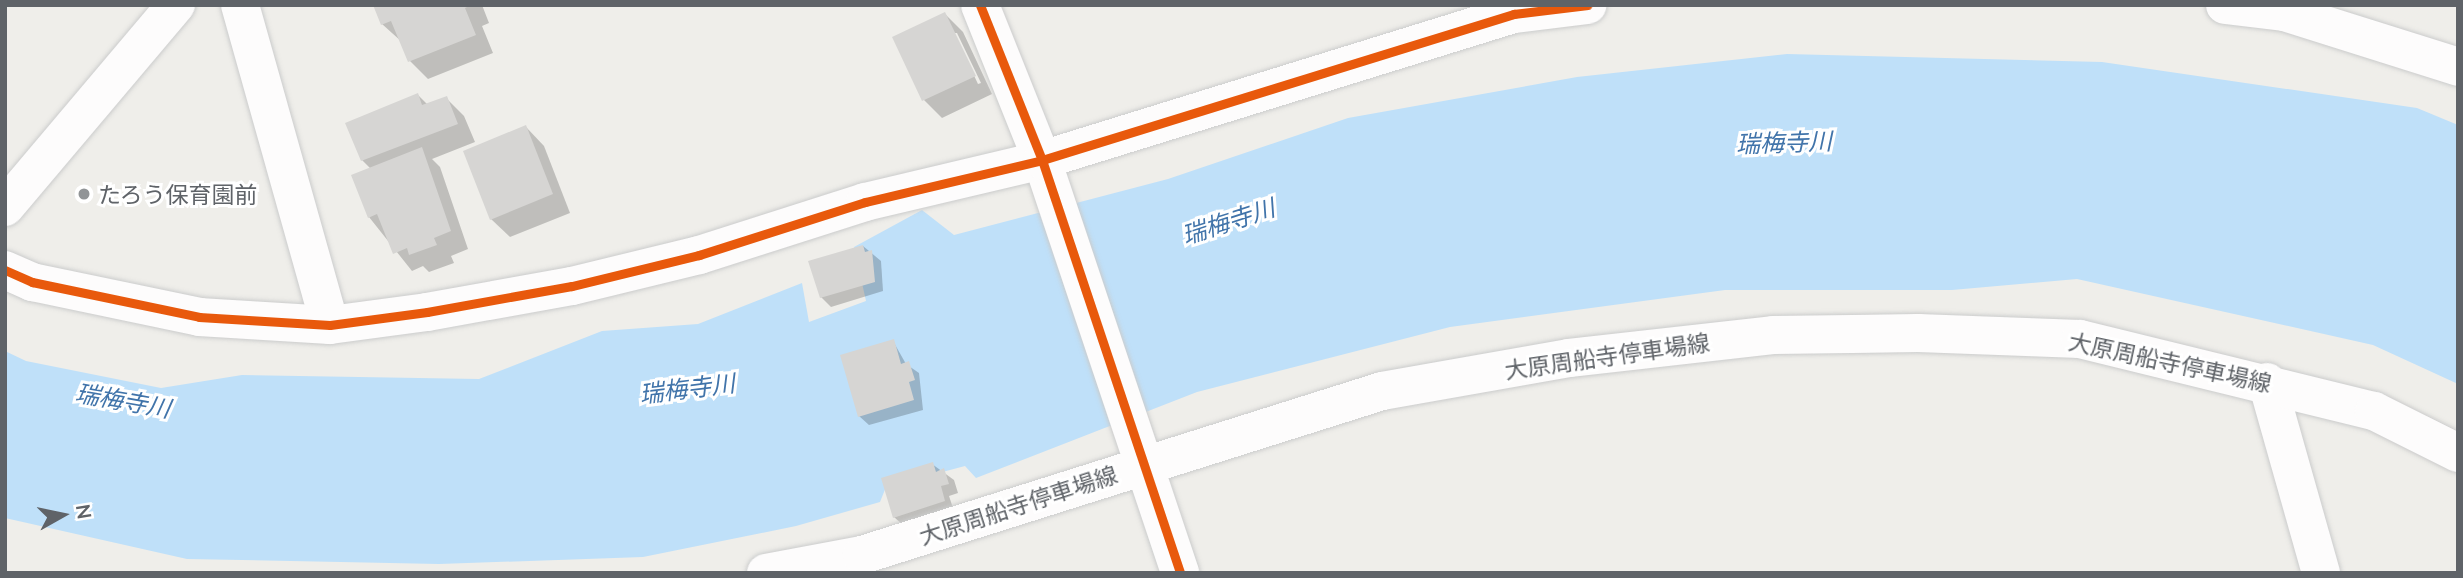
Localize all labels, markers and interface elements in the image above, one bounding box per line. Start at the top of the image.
water label: 瑞梅寺川 [1736,126,1832,158]
place label: たろう保育園前 [98,180,259,208]
marker: たろう保育園前 [76,186,92,202]
water label: 瑞梅寺川 [1178,192,1278,250]
street label: 大原周船寺停車場線 [2066,327,2274,397]
street label: 大原周船寺停車場線 [1503,328,1711,384]
water label: 瑞梅寺川 [638,368,736,408]
water label: 瑞梅寺川 [73,377,173,423]
street label: 大原周船寺停車場線 [915,460,1121,550]
north arrow [28,480,98,550]
text: N [72,503,97,521]

